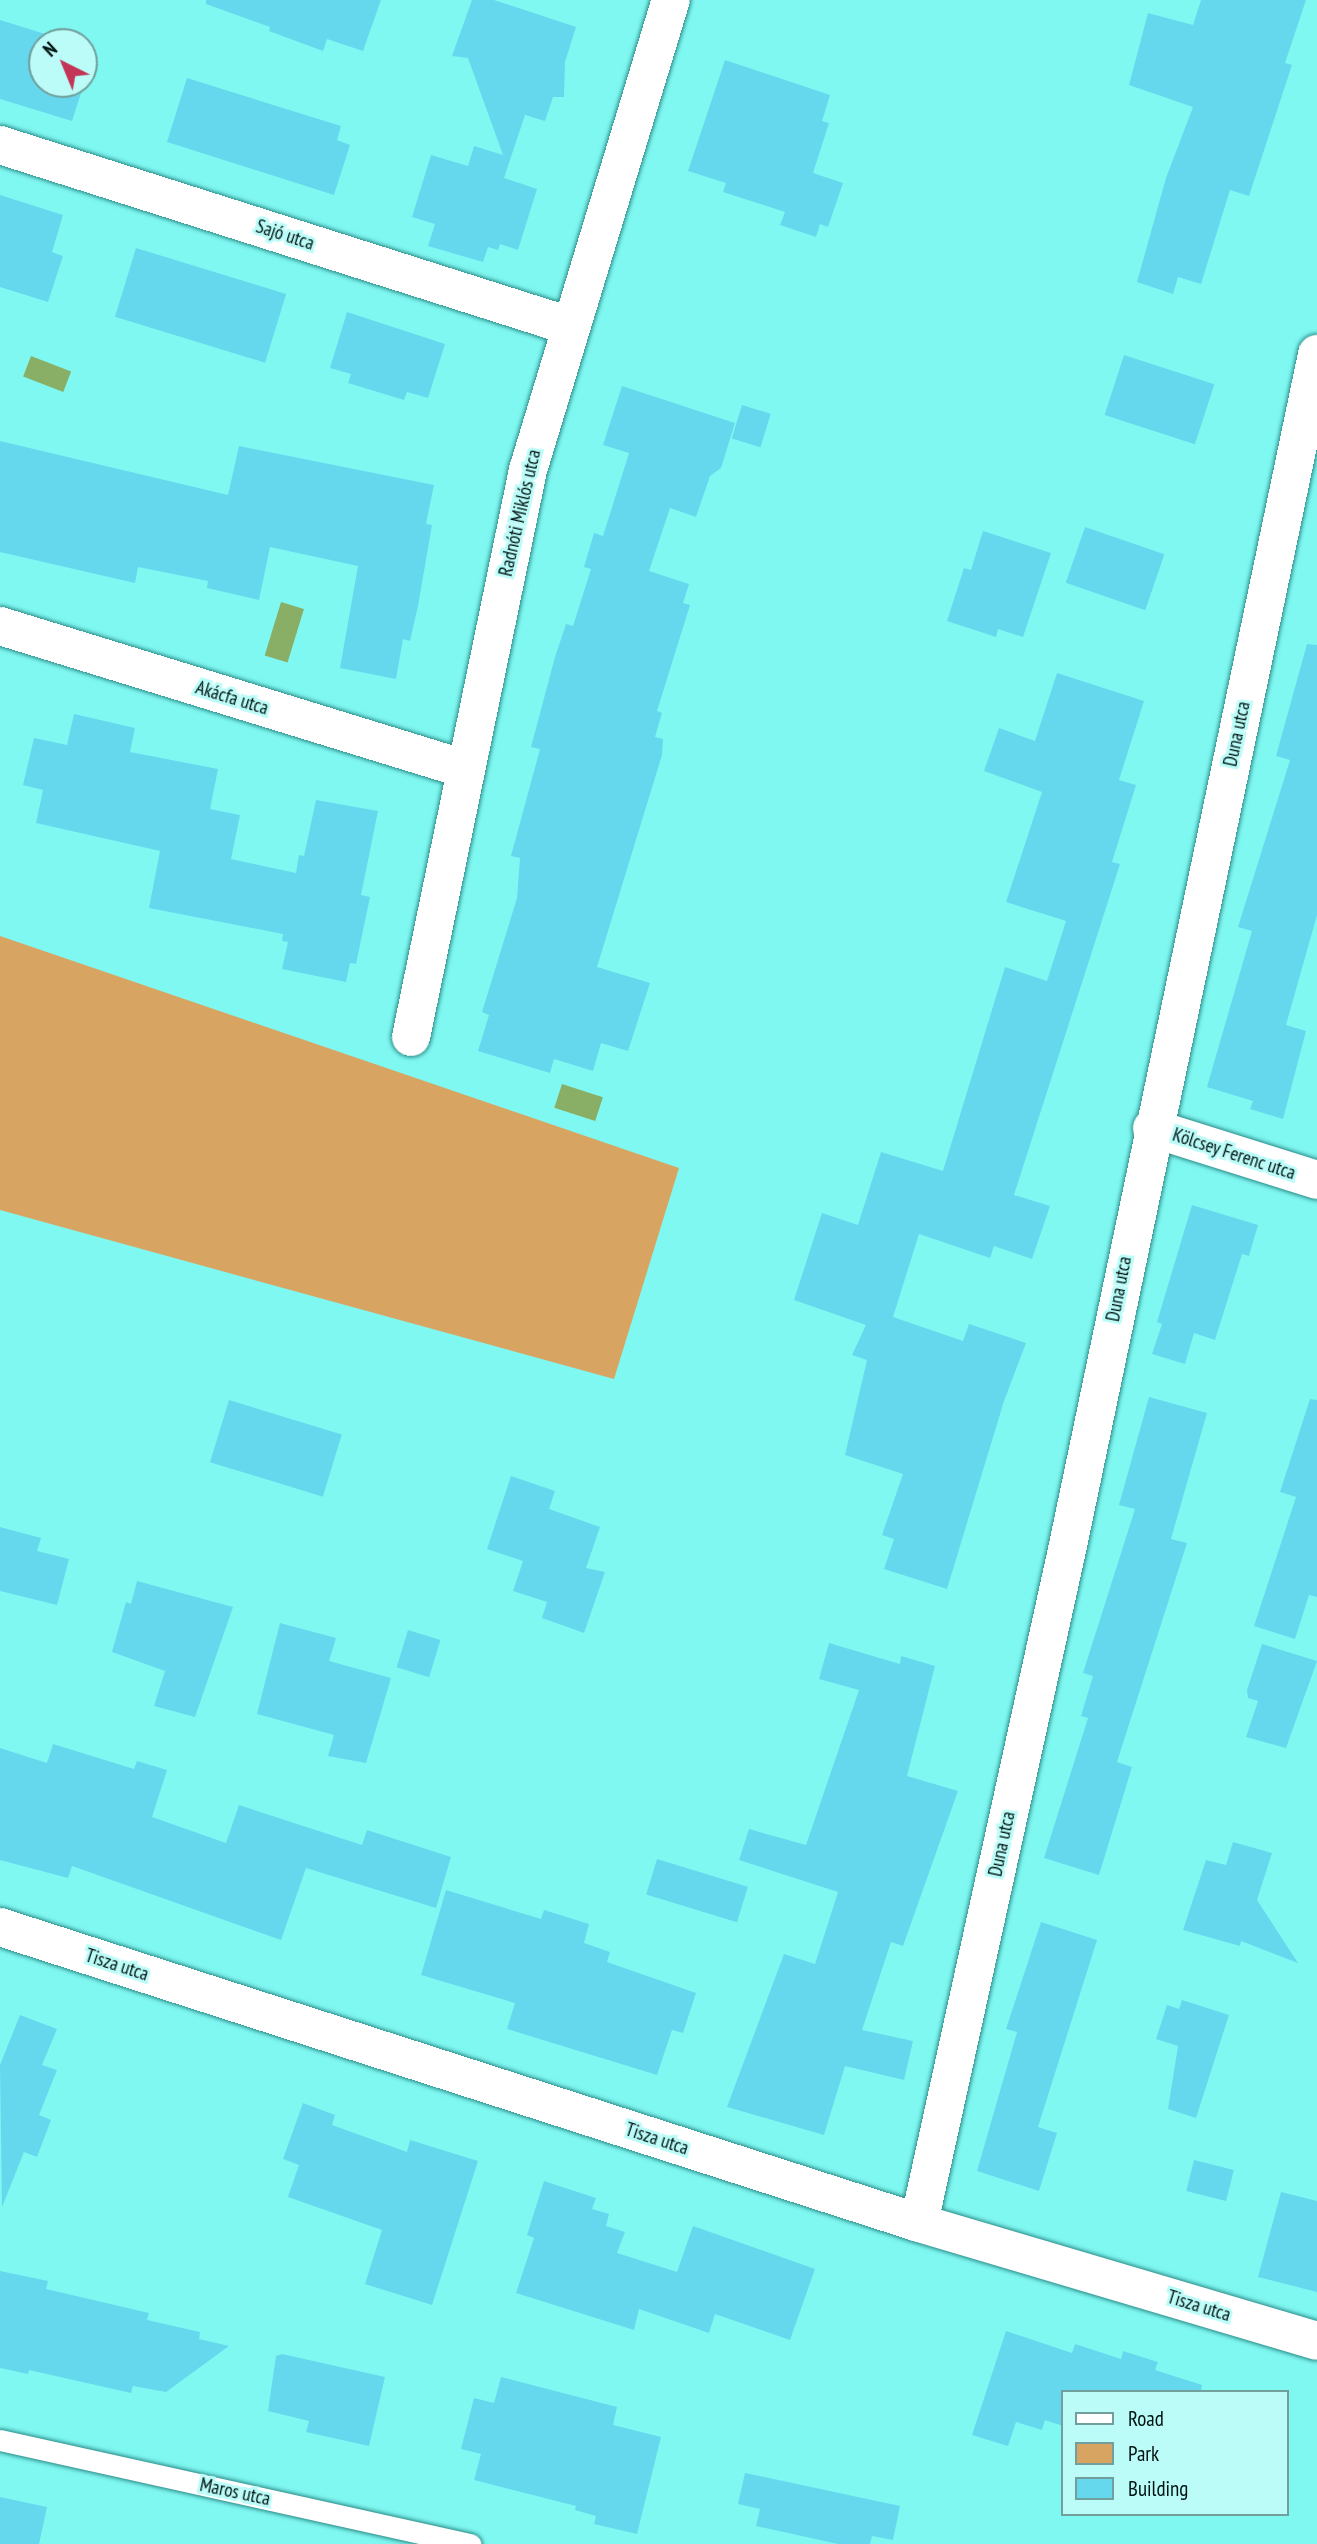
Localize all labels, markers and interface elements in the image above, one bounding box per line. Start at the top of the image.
north arrow [28,28,98,98]
text: N [38,37,62,61]
street label: Sajó utca [253,215,317,255]
street label: Radnóti Miklós utca [494,447,546,579]
street label: Akácfa utca [193,676,271,720]
street label: Duna utca [1219,699,1255,769]
street label: Kölcsey Ferenc utca [1169,1123,1299,1185]
street label: Duna utca [1102,1254,1136,1324]
street label: Duna utca [984,1809,1020,1879]
street label: Tisza utca [82,1944,152,1986]
street label: Tisza utca [622,2118,692,2160]
street label: Tisza utca [1164,2286,1234,2326]
legend [1062,2390,1289,2516]
text: Road [1128,2405,1164,2432]
text: Park [1128,2440,1159,2467]
street label: Maros utca [198,2473,272,2511]
text: Building [1128,2475,1188,2502]

